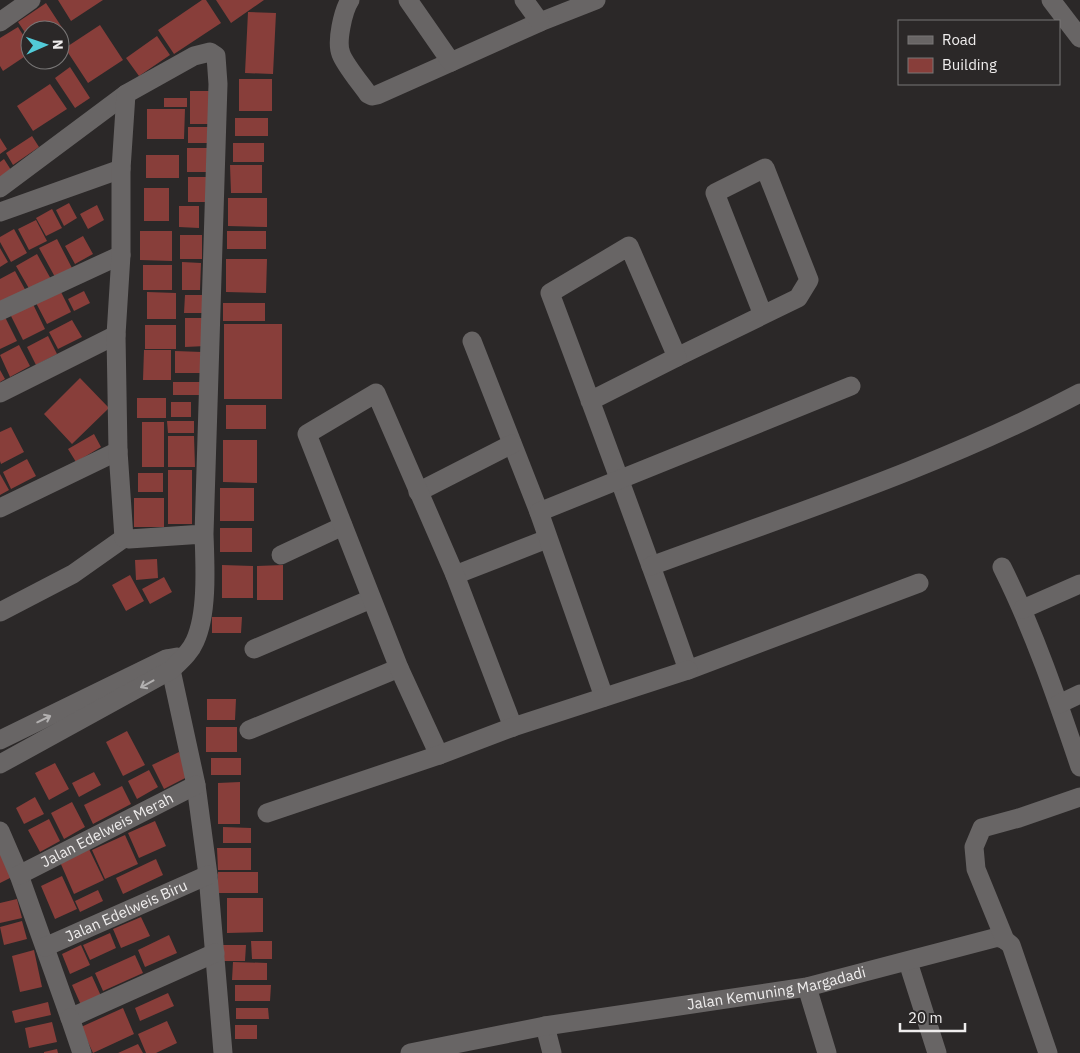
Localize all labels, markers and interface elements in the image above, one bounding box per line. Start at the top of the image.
north arrow [20,20,70,70]
legend [898,20,1060,85]
text: Road [942,30,977,49]
text: N [49,39,67,50]
text: Building [942,55,997,74]
one-way arrow [139,679,154,689]
one-way arrow [36,713,51,723]
street label: Jalan Edelweis Merah [38,788,176,871]
street label: Jalan Edelweis Biru [62,875,190,946]
street label: Jalan Kemuning Margadadi [685,962,868,1014]
scale bar [900,1000,965,1032]
text: 20 m [908,1008,943,1027]

